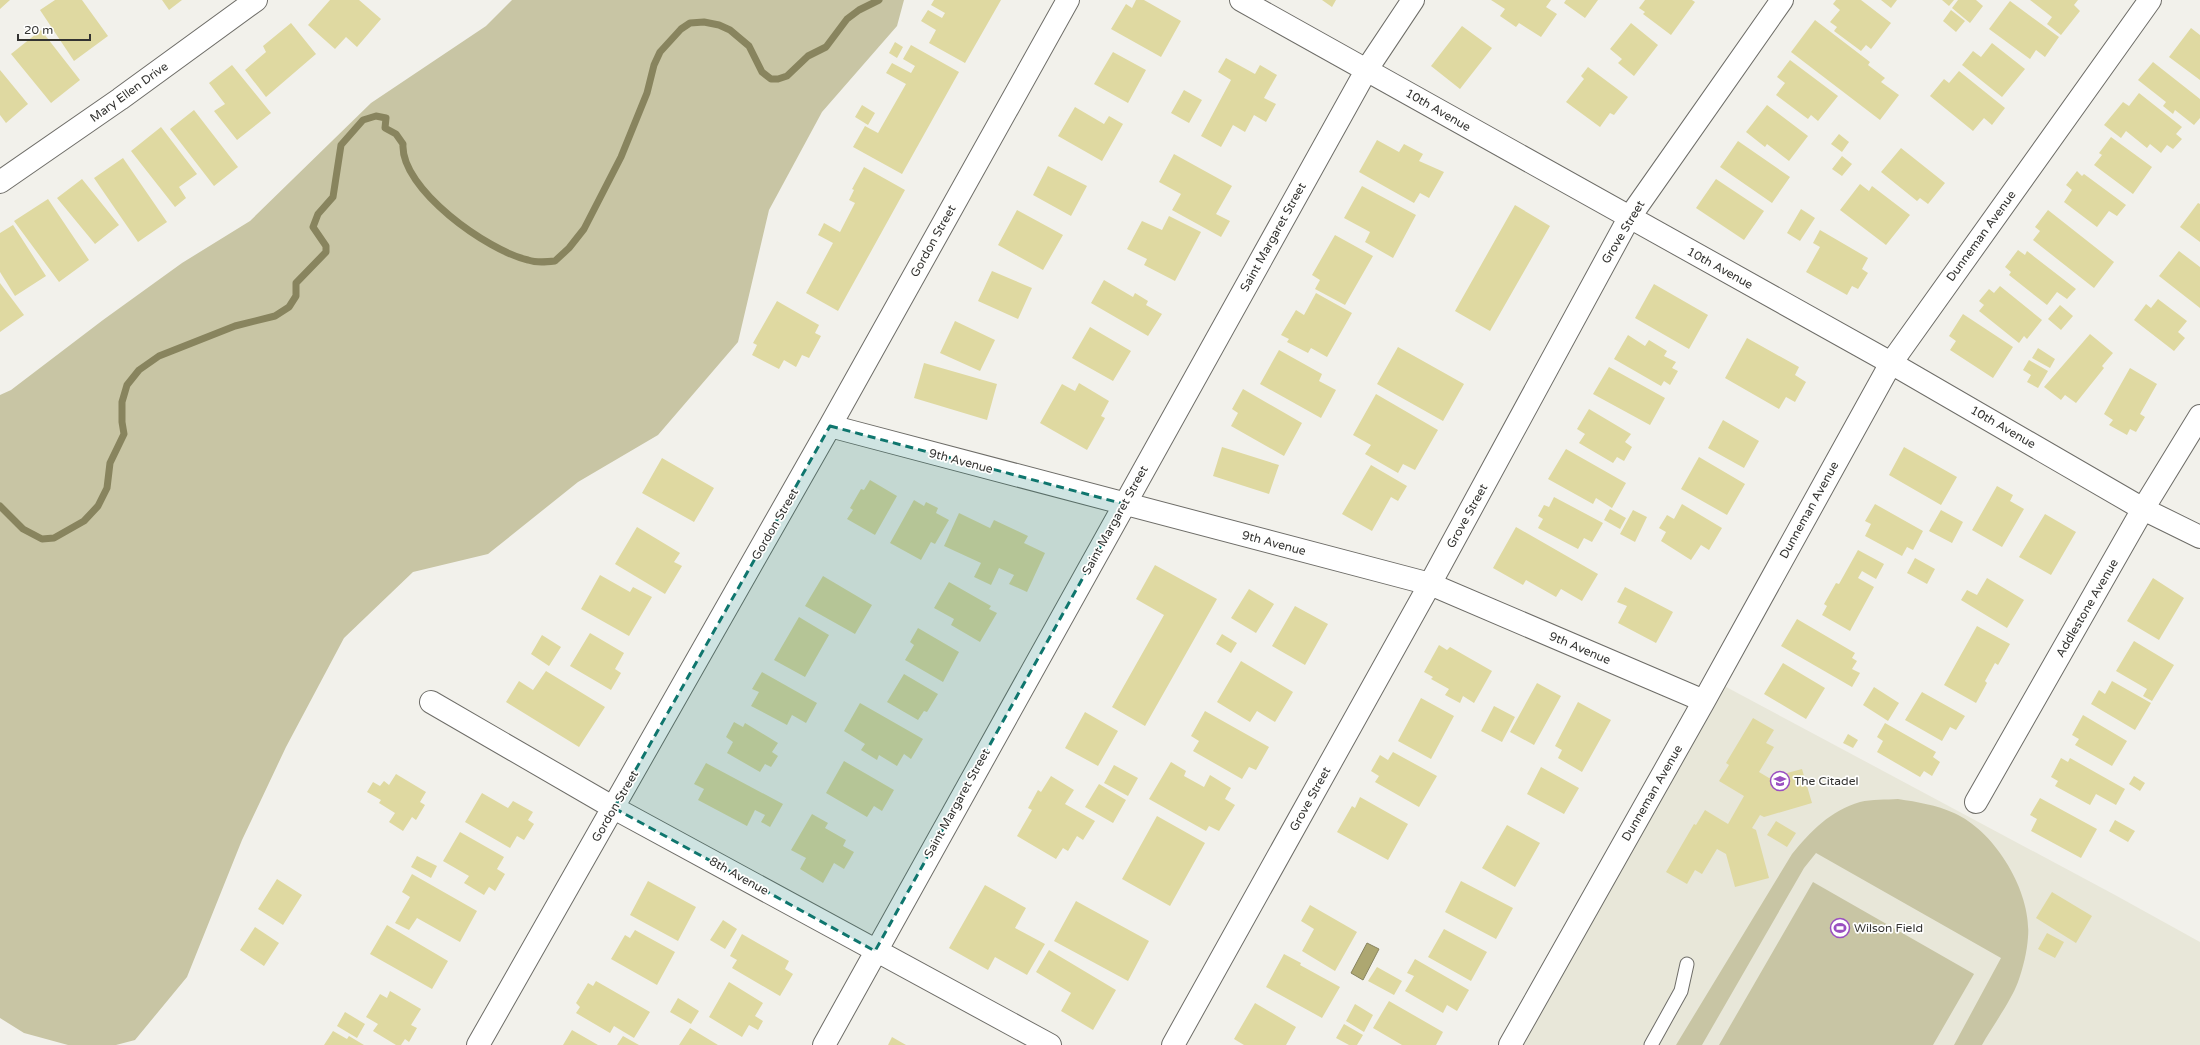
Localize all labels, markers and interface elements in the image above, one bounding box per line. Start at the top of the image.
scale bar [18,16,90,42]
text: 20 m [24,23,53,37]
street label: Mary Ellen Drive [87,59,171,125]
street label: 10th Avenue [1403,86,1473,134]
street label: Saint Margaret Street [1237,180,1309,294]
street label: Dunneman Avenue [1943,188,2019,284]
street label: Grove Street [1599,198,1648,266]
street label: Gordon Street [907,202,959,280]
street label: 10th Avenue [1685,244,1756,292]
street label: 10th Avenue [1968,403,2038,451]
street label: 9th Avenue [928,446,995,476]
street label: Dunneman Avenue [1777,459,1842,561]
street label: Saint Margaret Street [1079,463,1151,577]
street label: Grove Street [1444,481,1491,551]
street label: Gordon Street [749,485,801,562]
street label: 9th Avenue [1241,528,1308,558]
street label: Addlestone Avenue [2053,556,2121,660]
street label: 9th Avenue [1547,629,1613,667]
street label: Dunneman Avenue [1619,742,1685,844]
street label: Saint Margaret Street [921,746,993,860]
street label: Grove Street [1287,764,1334,834]
street label: Gordon Street [589,767,641,844]
school or university icon: The Citadel [1769,770,1791,792]
place label: The Citadel [1794,774,1858,788]
street label: 8th Avenue [707,854,771,898]
sports icon: Wilson Field [1829,917,1851,939]
place label: Wilson Field [1854,921,1923,935]

